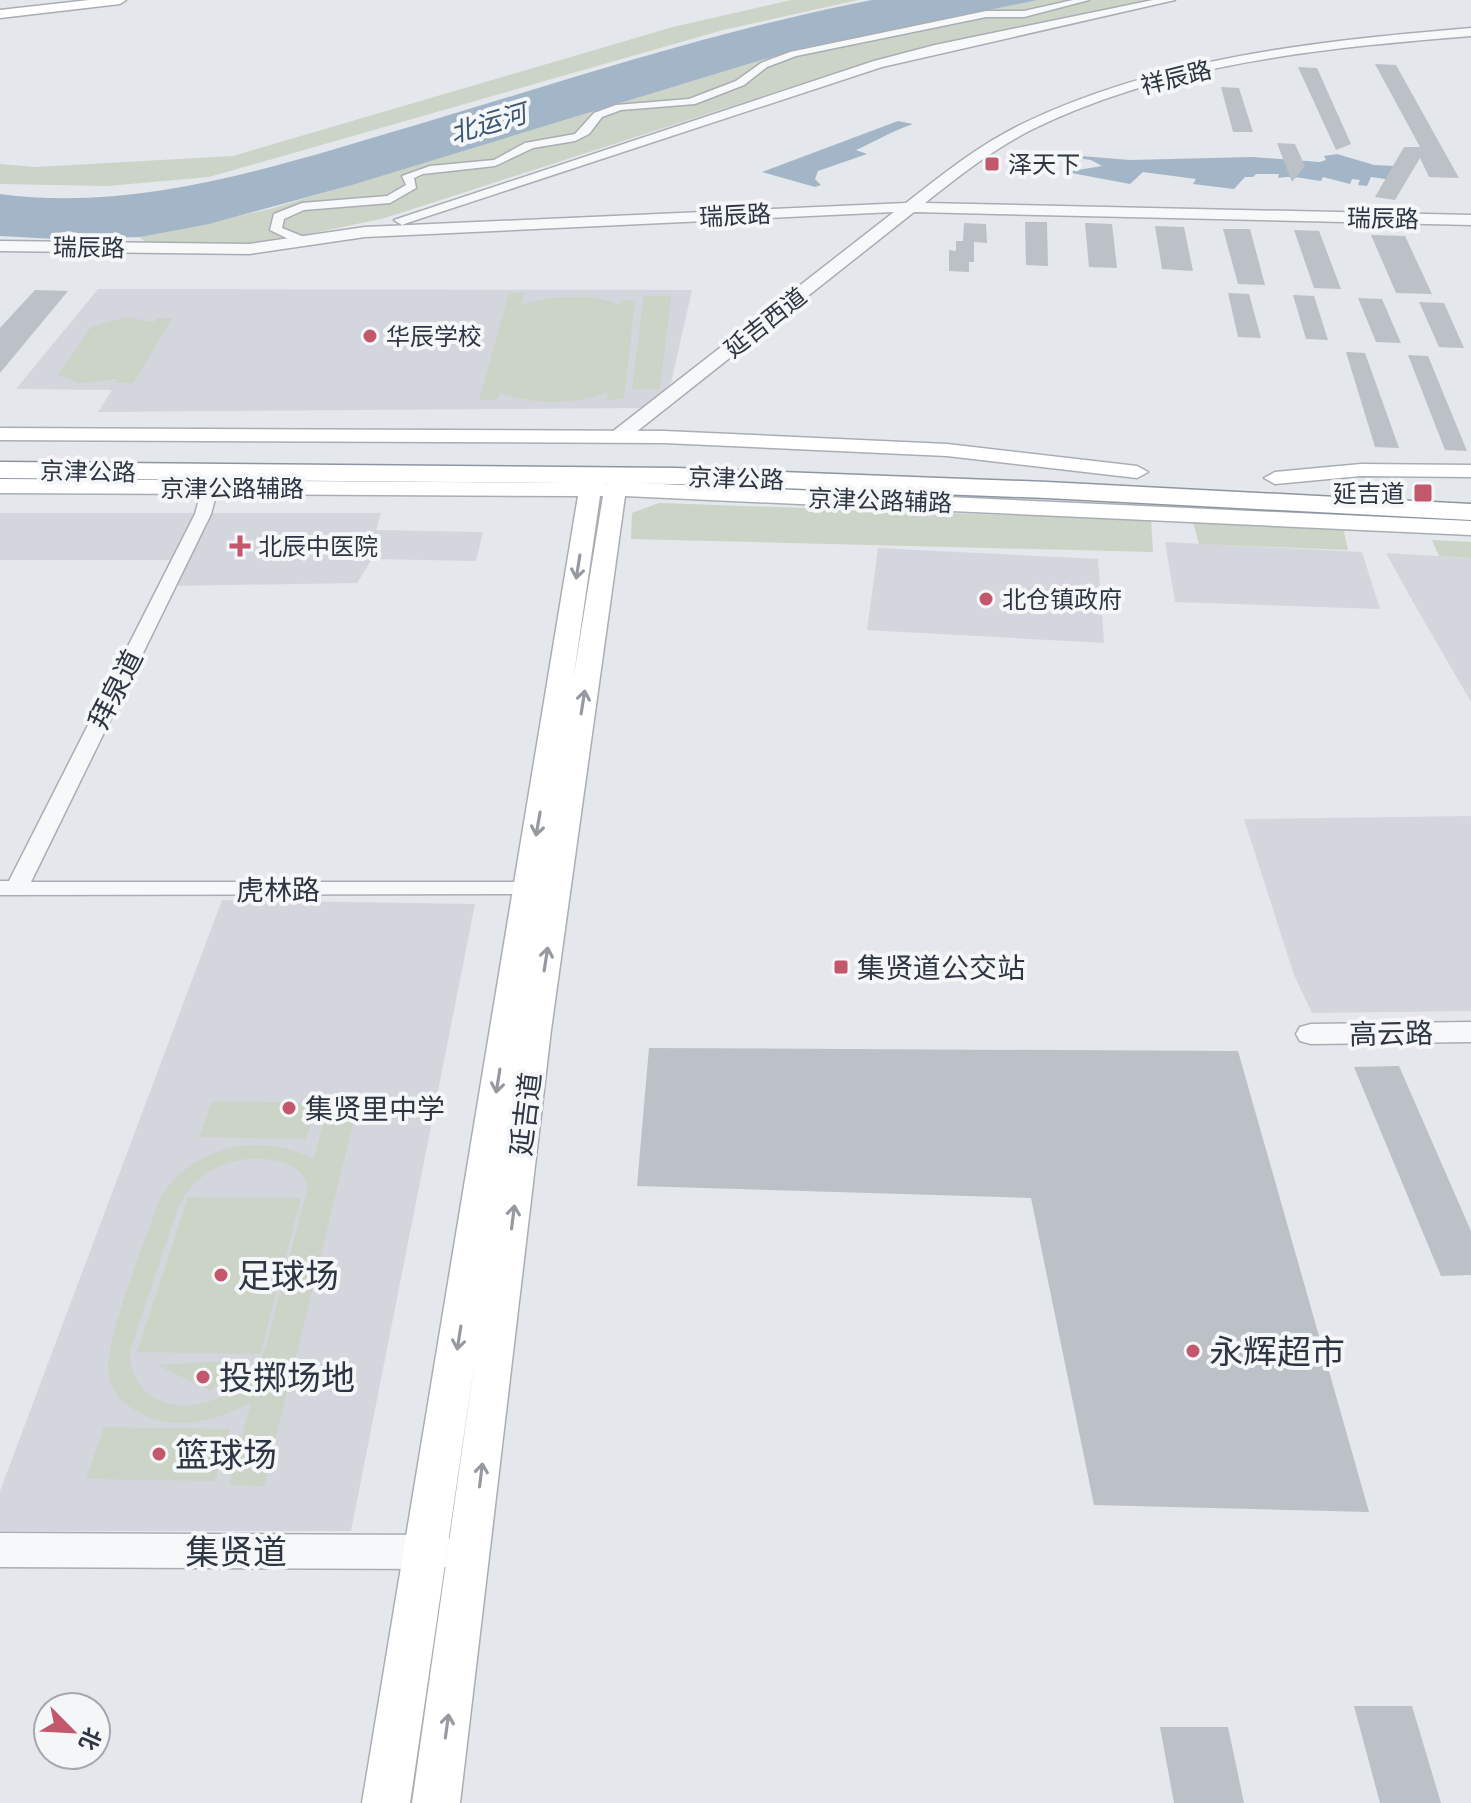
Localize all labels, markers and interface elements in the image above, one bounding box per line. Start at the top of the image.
street label: 祥辰路 [1137,54,1215,100]
water label: 北运河 [446,95,535,150]
place label: 泽天下 [1008,149,1080,179]
marker: 泽天下 [983,155,1001,173]
street label: 瑞辰路 [698,198,772,232]
street label: 瑞辰路 [1347,202,1419,234]
street label: 瑞辰路 [53,231,125,263]
street label: 延吉西道 [718,281,812,363]
place label: 华辰学校 [386,321,482,351]
marker: 华辰学校 [361,327,379,345]
street label: 京津公路 [40,455,136,487]
street label: 京津公路 [688,461,784,495]
street label: 京津公路辅路 [160,473,304,503]
place label: 延吉道 [1333,478,1405,508]
street label: 京津公路辅路 [808,482,952,518]
marker: 延吉道 [1412,482,1434,504]
place label: 北辰中医院 [258,531,378,561]
marker: 北辰中医院 [229,535,251,557]
one-way arrow [570,554,585,579]
place label: 北仓镇政府 [1002,584,1122,614]
marker: 北仓镇政府 [977,590,995,608]
street label: 拜泉道 [80,644,150,734]
one-way arrow [577,689,592,715]
one-way arrow [529,810,544,836]
street label: 虎林路 [236,872,320,907]
one-way arrow [539,947,554,972]
place label: 集贤道公交站 [857,950,1025,985]
marker: 集贤道公交站 [832,958,850,976]
street label: 高云路 [1349,1015,1433,1051]
one-way arrow [490,1067,505,1093]
street label: 延吉道 [503,1070,547,1158]
place label: 集贤里中学 [305,1091,445,1126]
marker: 集贤里中学 [280,1099,298,1117]
one-way arrow [505,1204,520,1231]
place label: 足球场 [237,1254,339,1297]
marker: 足球场 [212,1266,230,1284]
one-way arrow [451,1324,466,1350]
place label: 永辉超市 [1209,1330,1345,1373]
marker: 永辉超市 [1184,1342,1202,1360]
place label: 投掷场地 [219,1356,355,1399]
marker: 投掷场地 [194,1368,212,1386]
place label: 篮球场 [175,1433,277,1476]
marker: 篮球场 [150,1445,168,1463]
one-way arrow [474,1462,489,1489]
street label: 集贤道 [185,1530,287,1573]
north arrow [32,1691,112,1771]
one-way arrow [440,1714,455,1739]
text: 北 [73,1723,108,1755]

